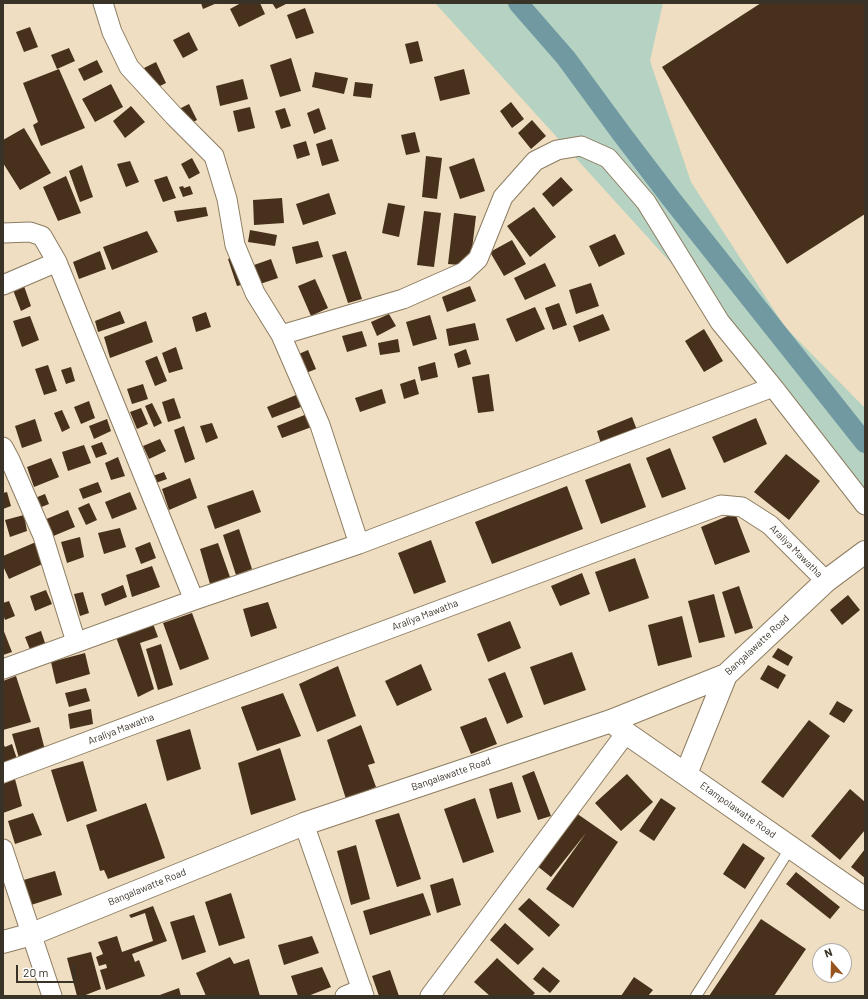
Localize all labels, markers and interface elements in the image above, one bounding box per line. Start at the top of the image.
street label: Araliya Mawatha [767,522,825,580]
street label: Araliya Mawatha [390,597,460,633]
street label: Bangalawatte Road [722,612,792,678]
street label: Araliya Mawatha [86,711,156,747]
street label: Bangalawatte Road [410,755,492,793]
street label: Etampolawatte Road [698,779,778,841]
street label: Bangalawatte Road [106,866,188,908]
north arrow [812,943,852,983]
text: N [822,945,834,960]
scale bar [18,957,77,983]
text: 20 m [23,965,49,979]

